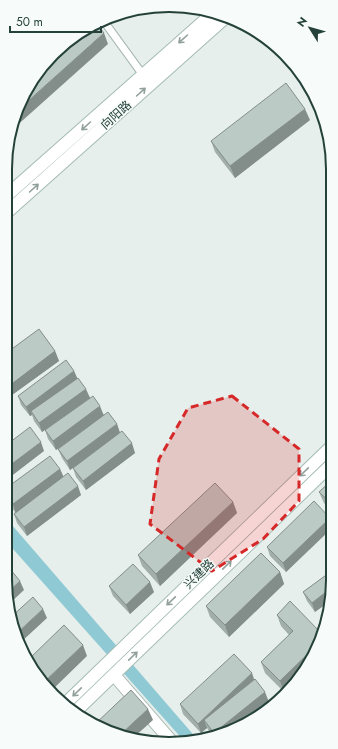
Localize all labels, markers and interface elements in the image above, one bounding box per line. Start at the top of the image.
scale bar [10,8,101,34]
north arrow [290,8,330,48]
text: 50 m [16,13,43,31]
text: N [293,14,311,30]
one-way arrow [178,35,188,44]
one-way arrow [136,88,147,97]
street label: 向阳路 [97,96,135,134]
one-way arrow [80,121,91,130]
one-way arrow [29,184,39,193]
one-way arrow [300,467,310,476]
street label: 兴建路 [180,555,218,593]
one-way arrow [222,561,232,570]
one-way arrow [166,596,176,605]
one-way arrow [128,651,138,661]
one-way arrow [72,687,82,697]

